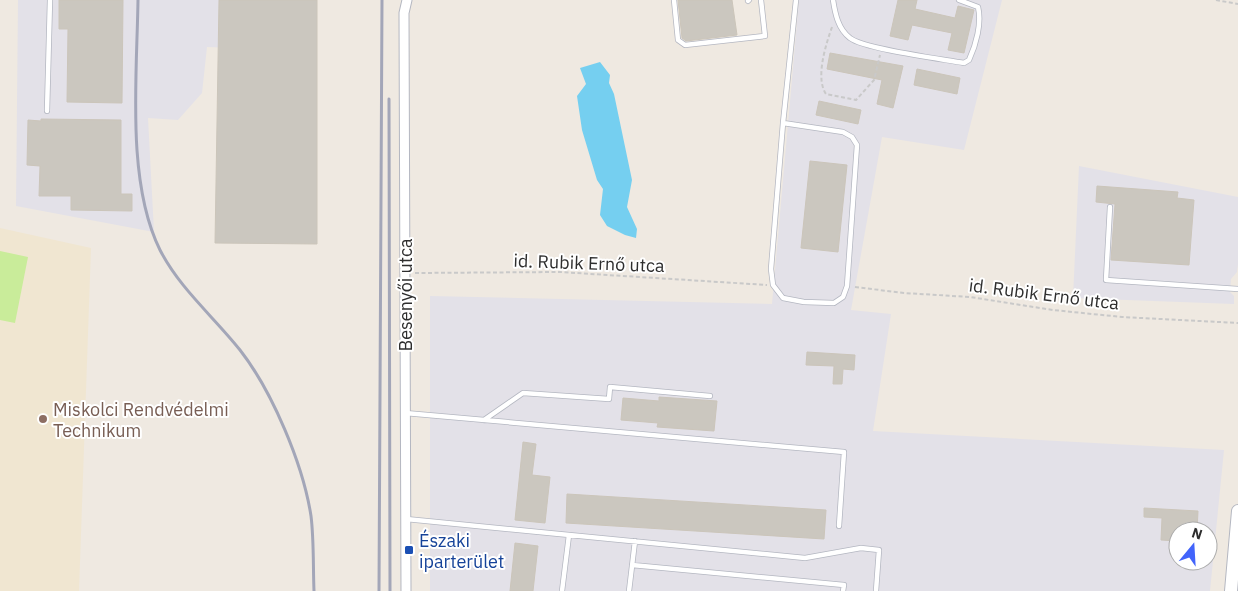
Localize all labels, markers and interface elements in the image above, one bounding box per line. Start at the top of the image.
street label: Besenyői utca [394,238,417,352]
street label: id. Rubik Ernő utca [513,249,665,277]
street label: id. Rubik Ernő utca [968,273,1121,315]
place label: Miskolci Rendvédelmi Technikum [53,398,229,442]
marker: Miskolci Rendvédelmi Technikum [37,413,49,425]
north arrow [1168,521,1218,571]
text: N [1189,524,1205,544]
place label: Északi iparterület [419,529,504,573]
marker: Északi iparterület [403,544,415,556]

